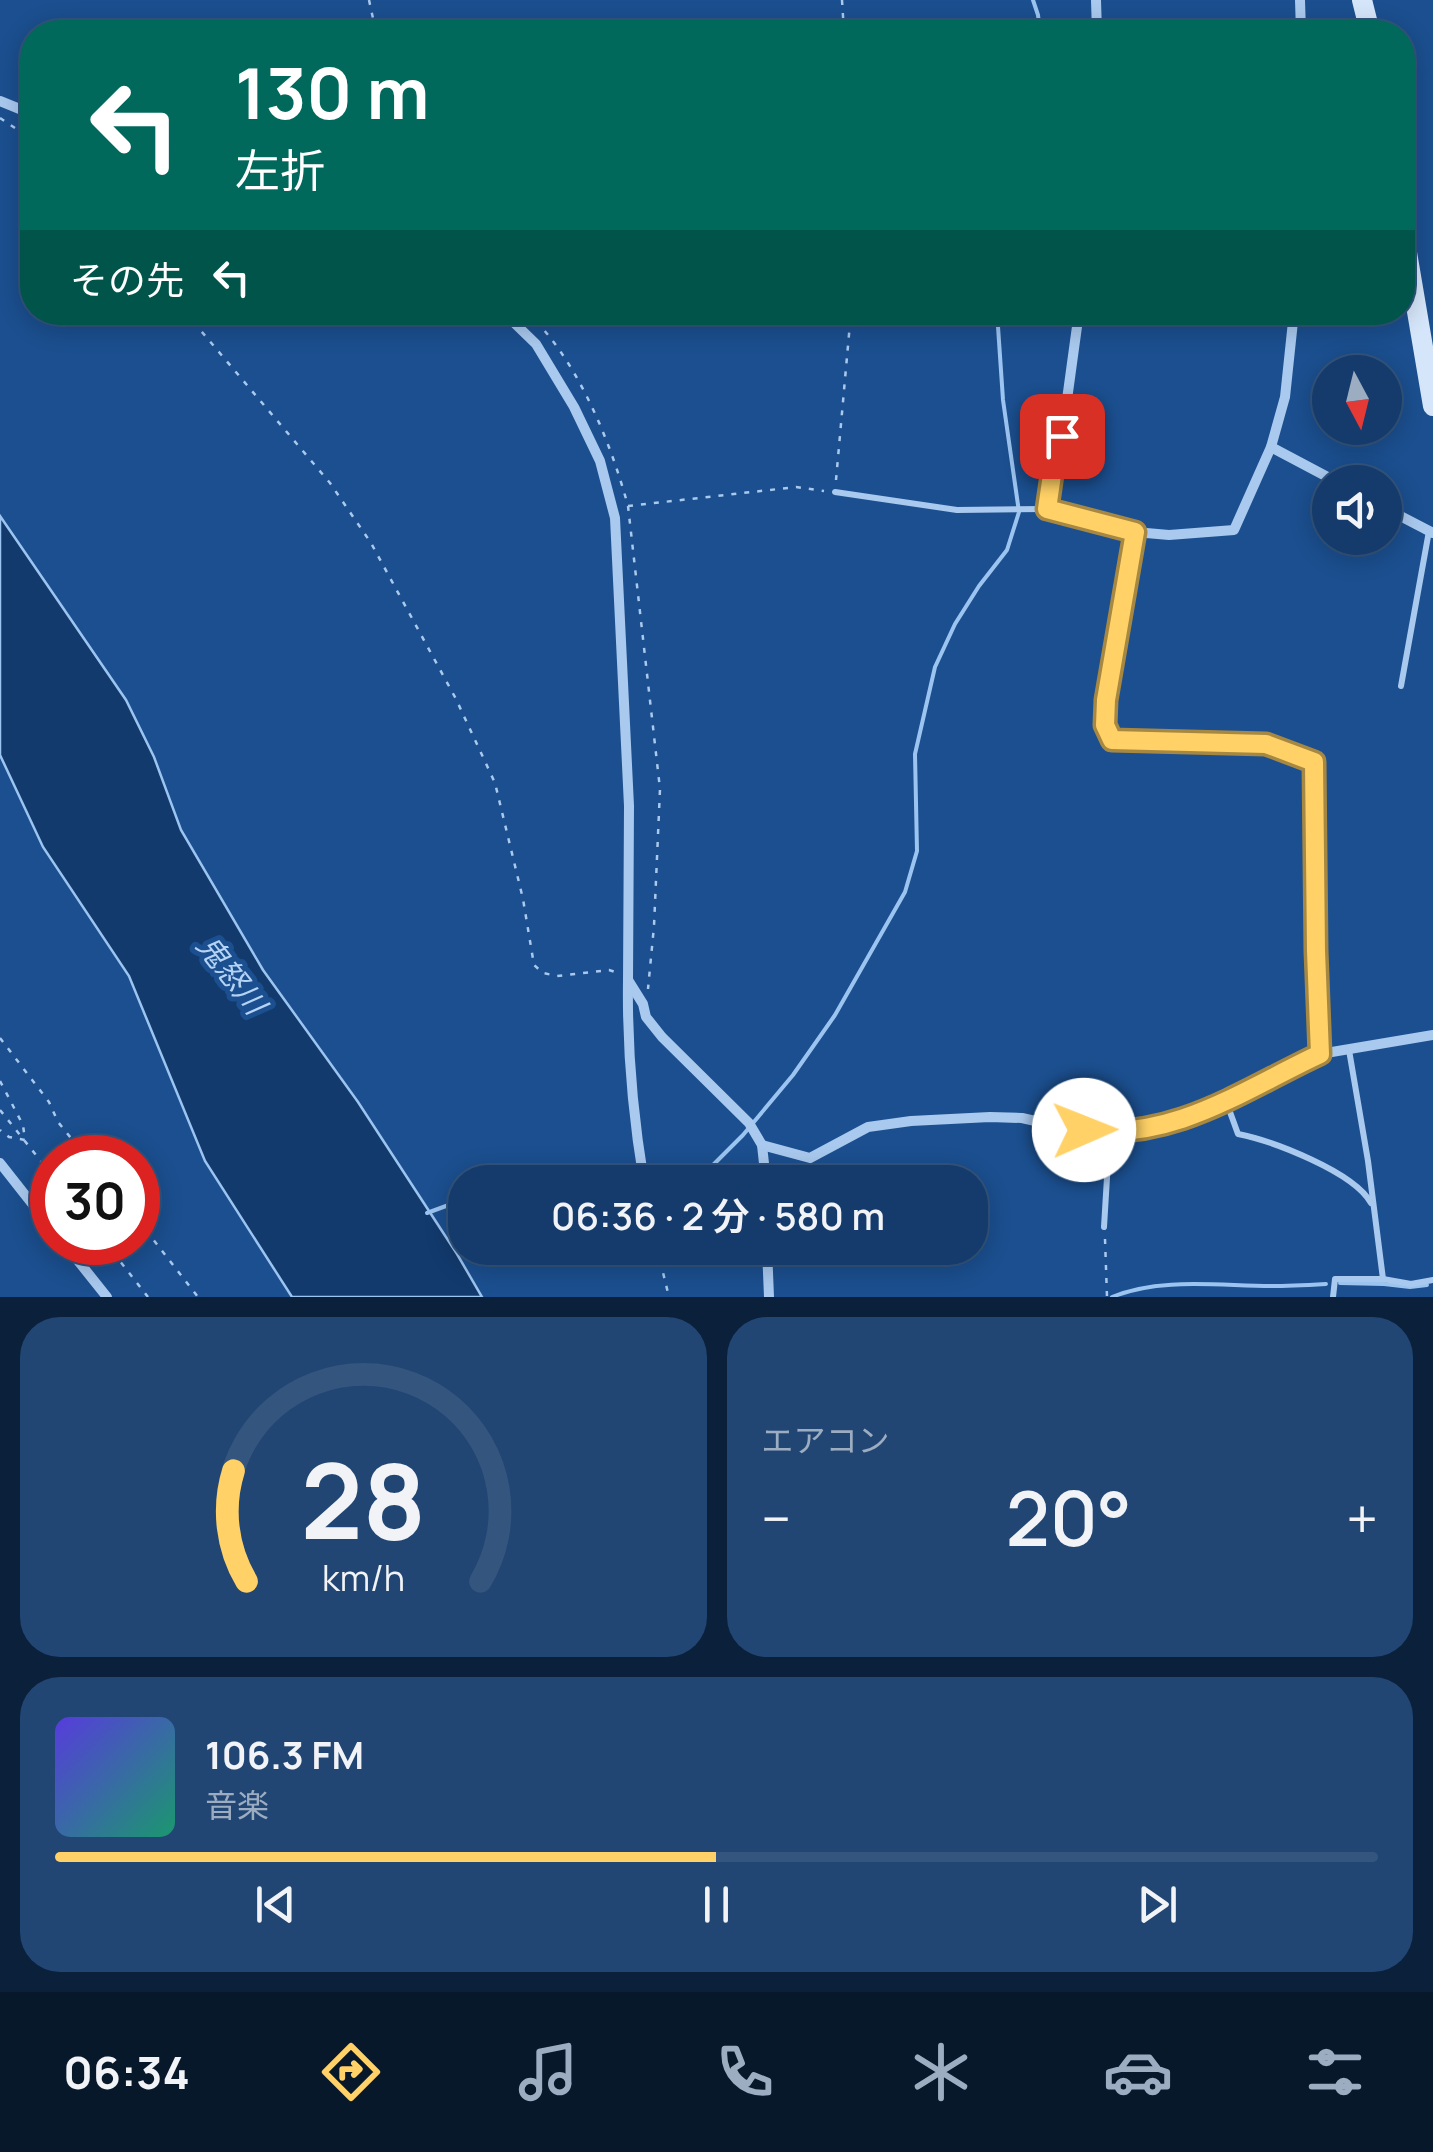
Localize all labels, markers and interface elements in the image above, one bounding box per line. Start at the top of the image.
text: 130 m [235,44,429,140]
icon: left [70,60,200,190]
text: 左折 [235,139,325,201]
icon: left [204,250,259,305]
text: その先 [70,253,184,305]
north arrow [1312,355,1402,445]
map controls [1312,355,1402,555]
pin [1020,394,1105,479]
icon: arrive [1035,409,1090,464]
button: sound [1312,465,1402,555]
water label: 鬼怒川 [188,926,278,1025]
position arrow [1032,1078,1136,1182]
speed limit sign: 30 [30,1135,160,1265]
text: 06:36 · 2 分 · 580 m [551,1189,885,1241]
text: エアコン [762,1418,890,1462]
text: 28 [300,1428,426,1570]
text: 20° [1006,1466,1132,1569]
text: − [762,1480,791,1556]
text: + [1346,1480,1378,1556]
text: km/h [322,1553,405,1602]
text: 106.3 FM [205,1728,364,1780]
text: 音楽 [205,1783,269,1827]
icon: previous [248,1877,303,1932]
icon: pause [689,1877,744,1932]
icon: next [1130,1877,1185,1932]
icon: directions [316,2037,386,2107]
icon: music [513,2037,583,2107]
icon: phone [710,2037,780,2107]
icon: climate [906,2037,976,2107]
icon: car [1103,2037,1173,2107]
icon: filters [1300,2037,1370,2107]
text: 06:34 [63,2041,190,2103]

